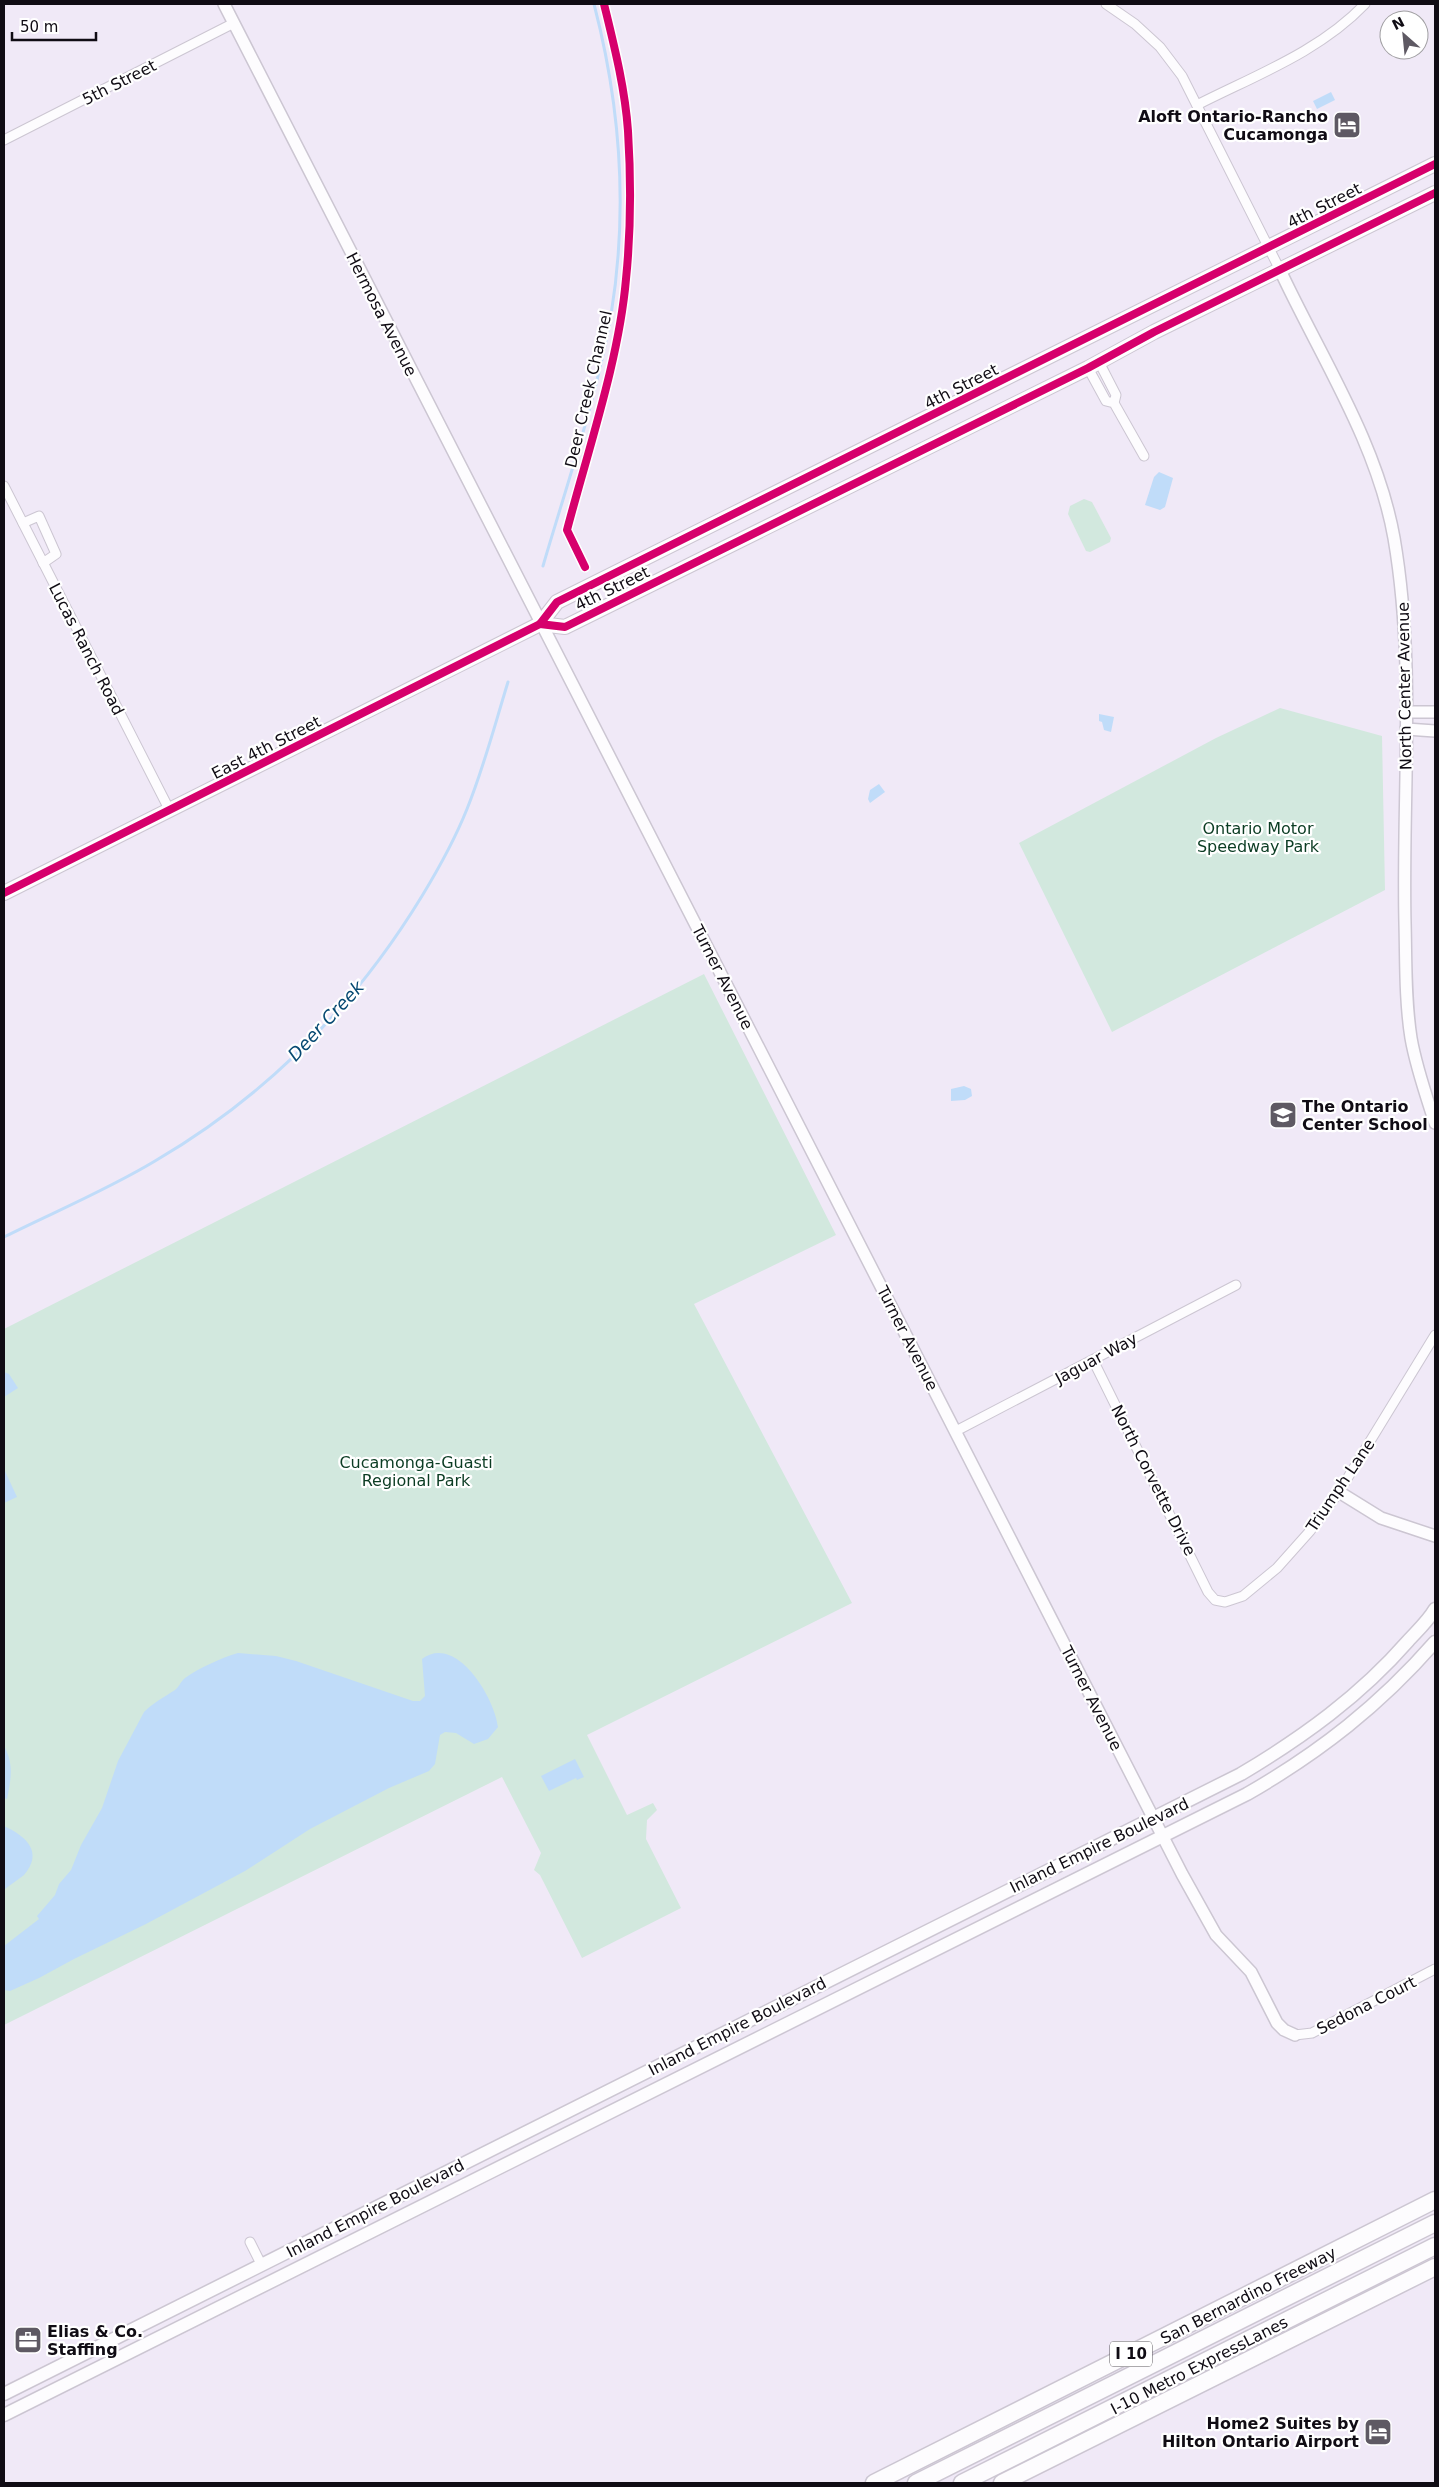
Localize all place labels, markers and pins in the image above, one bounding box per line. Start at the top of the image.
place label: Aloft Ontario-Rancho Cucamonga [1138,107,1328,144]
hotel icon: Aloft Ontario-Rancho Cucamonga [1332,110,1362,140]
place label: The Ontario Center School [1302,1097,1428,1134]
school or university icon: The Ontario Center School [1268,1100,1298,1130]
place label: Elias & Co. Staffing [47,2322,143,2359]
office icon: Elias & Co. Staffing [13,2325,43,2355]
place label: Home2 Suites by Hilton Ontario Airport [1162,2414,1360,2451]
hotel icon: Home2 Suites by Hilton Ontario Airport [1363,2417,1393,2447]

